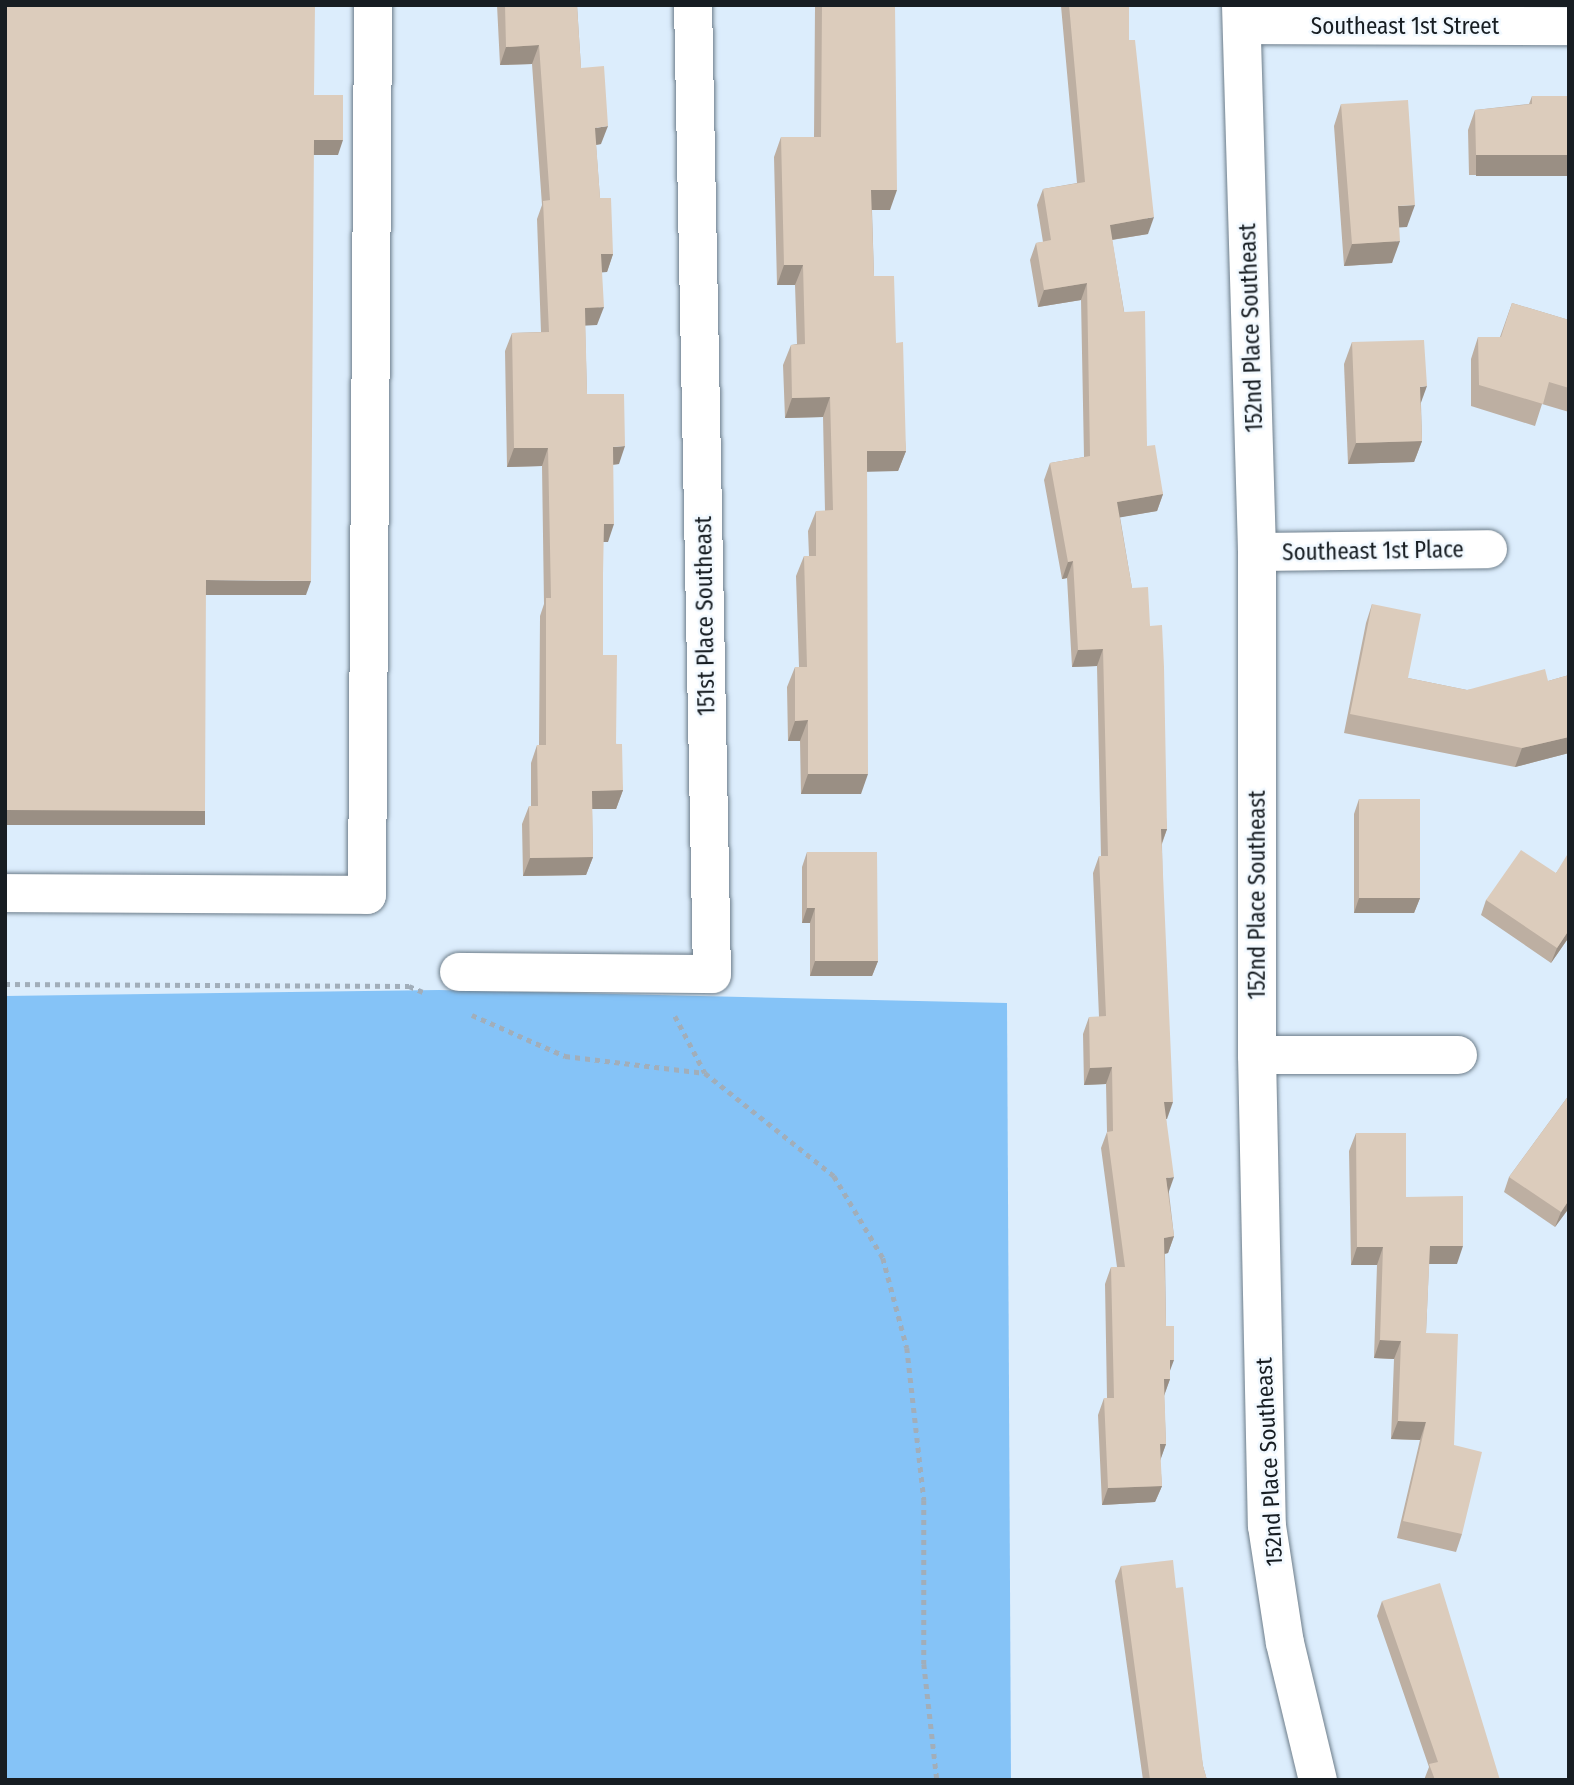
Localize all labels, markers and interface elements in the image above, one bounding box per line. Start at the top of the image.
street label: Southeast 1st Street [1311,12,1499,40]
street label: 152nd Place Southeast [1234,223,1268,433]
street label: 151st Place Southeast [689,516,721,716]
street label: Southeast 1st Place [1282,536,1464,566]
street label: 152nd Place Southeast [1243,790,1271,1000]
street label: 152nd Place Southeast [1250,1357,1288,1567]

